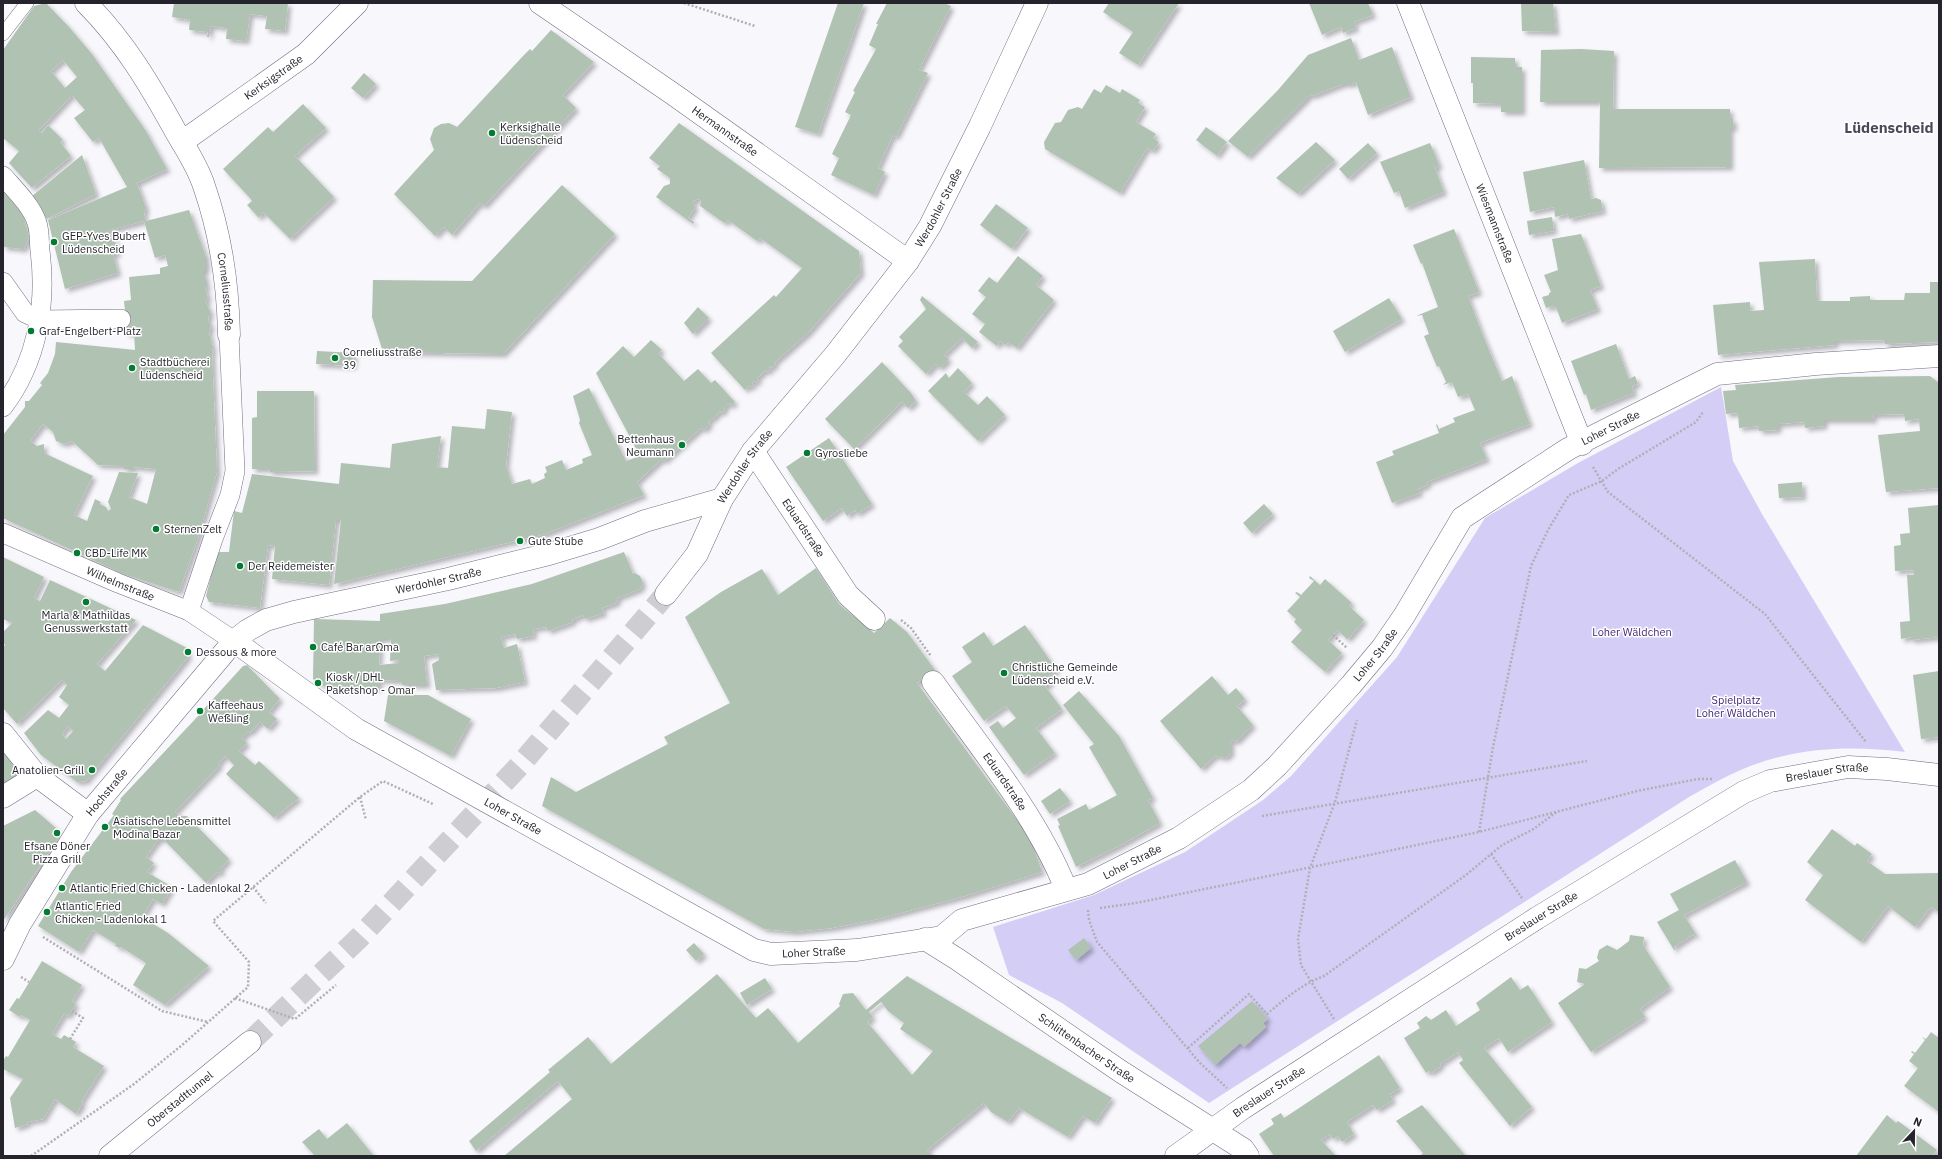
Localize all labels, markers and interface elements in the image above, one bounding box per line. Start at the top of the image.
street label: Kerksigstraße [241,52,305,103]
street label: Hermannstraße [689,103,761,159]
district label: Lüdenscheid [1844,118,1934,137]
place label: Kerksighalle Lüdenscheid [500,120,563,147]
marker: Kerksighalle Lüdenscheid [487,128,497,138]
street label: Werdohler Straße [912,166,965,250]
street label: Wiesmannstraße [1473,182,1517,265]
place label: GEP-Yves Bubert Lüdenscheid [62,229,146,256]
marker: GEP-Yves Bubert Lüdenscheid [49,237,59,247]
street label: Corneliusstraße [214,251,236,331]
place label: Graf-Engelbert-Platz [39,324,141,338]
marker: Graf-Engelbert-Platz [26,326,36,336]
place label: Corneliusstraße 39 [343,345,422,372]
marker: Corneliusstraße 39 [330,353,340,363]
place label: Stadtbücherei Lüdenscheid [140,355,210,382]
marker: Stadtbücherei Lüdenscheid [127,363,137,373]
street label: Loher Straße [1579,407,1642,448]
street label: Werdohler Straße [714,426,776,506]
place label: Bettenhaus Neumann [617,432,674,459]
marker: Bettenhaus Neumann [677,440,687,450]
place label: Gyrosliebe [815,446,868,460]
marker: Gyrosliebe [802,448,812,458]
street label: Eduardstraße [779,496,828,560]
place label: SternenZelt [164,522,222,536]
marker: SternenZelt [151,524,161,534]
place label: Gute Stube [528,534,583,548]
marker: Gute Stube [515,536,525,546]
place label: CBD-Life MK [85,546,147,560]
marker: CBD-Life MK [72,548,82,558]
place label: Der Reidemeister [248,559,334,573]
marker: Der Reidemeister [235,561,245,571]
street label: Wilhelmstraße [84,563,157,604]
street label: Werdohler Straße [394,564,483,597]
marker: Marla & Mathildas Genusswerkstatt [81,597,91,607]
place label: Marla & Mathildas Genusswerkstatt [42,608,130,635]
street label: Loher Straße [1350,625,1401,684]
park label: Loher Wäldchen [1592,625,1672,639]
place label: Café Bar arΩma [321,640,399,654]
marker: Café Bar arΩma [308,642,318,652]
place label: Dessous & more [196,645,276,659]
marker: Dessous & more [183,647,193,657]
place label: Christliche Gemeinde Lüdenscheid e.V. [1012,660,1118,687]
marker: Christliche Gemeinde Lüdenscheid e.V. [999,668,1009,678]
place label: Kiosk / DHL Paketshop - Omar [326,670,415,697]
marker: Kiosk / DHL Paketshop - Omar [313,678,323,688]
park label: Spielplatz Loher Wäldchen [1696,693,1776,720]
place label: Kaffeehaus Weßling [208,698,264,725]
marker: Kaffeehaus Weßling [195,706,205,716]
street label: Eduardstraße [980,750,1030,813]
street label: Breslauer Straße [1785,760,1869,785]
place label: Anatolien-Grill [12,763,84,777]
street label: Hochstraße [83,765,131,819]
marker: Anatolien-Grill [87,765,97,775]
street label: Loher Straße [482,795,544,838]
place label: Asiatische Lebensmittel Modina Bazar [113,814,231,841]
marker: Asiatische Lebensmittel Modina Bazar [100,822,110,832]
marker: Efsane Döner Pizza Grill [52,828,62,838]
place label: Efsane Döner Pizza Grill [24,839,90,866]
street label: Loher Straße [1101,841,1164,882]
place label: Atlantic Fried Chicken - Ladenlokal 2 [70,881,250,895]
marker: Atlantic Fried Chicken - Ladenlokal 2 [57,883,67,893]
street label: Breslauer Straße [1502,888,1580,944]
place label: Atlantic Fried Chicken - Ladenlokal 1 [55,899,167,926]
marker: Atlantic Fried Chicken - Ladenlokal 1 [42,907,52,917]
street label: Loher Straße [782,944,846,960]
street label: Schlittenbacher Straße [1036,1010,1138,1086]
street label: Breslauer Straße [1230,1063,1308,1120]
street label: Oberstadttunnel [144,1068,216,1130]
north arrow [1894,1111,1934,1151]
text: N [1911,1114,1924,1130]

